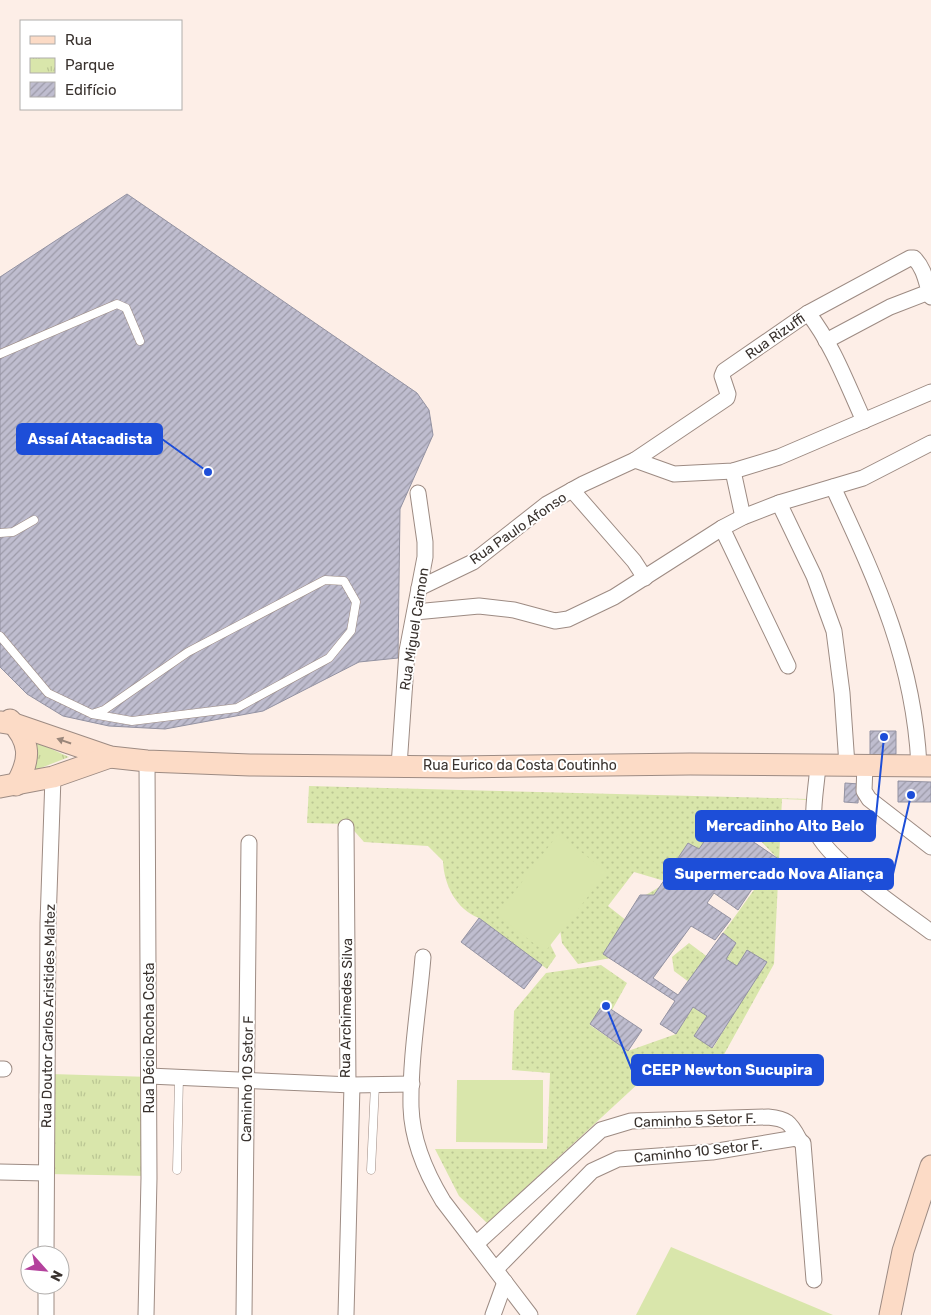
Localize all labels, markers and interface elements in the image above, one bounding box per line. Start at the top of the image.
legend [20,20,182,110]
text: Rua [65,31,92,49]
text: Parque [65,56,115,74]
text: Edifício [65,81,117,99]
street label: Rua Rizuffi [742,310,808,363]
callout: Assaí Atacadista [17,424,162,454]
text: Assaí Atacadista [28,430,153,448]
street label: Rua Paulo Afonso [467,489,570,568]
street label: Rua Miguel Caimon [396,566,433,692]
one-way arrow [56,737,71,744]
street label: Rua Eurico da Costa Coutinho [423,757,617,774]
callout: Mercadinho Alto Belo [696,811,875,841]
text: Mercadinho Alto Belo [706,817,864,835]
callout: Supermercado Nova Aliança [664,859,893,889]
text: Supermercado Nova Aliança [674,865,884,883]
street label: Rua Doutor Carlos Aristides Maltez [38,904,59,1128]
street label: Rua Archimedes Silva [337,938,356,1078]
street label: Rua Décio Rocha Costa [141,962,158,1114]
street label: Caminho 10 Setor F [238,1016,257,1142]
callout: CEEP Newton Sucupira [632,1055,823,1085]
text: CEEP Newton Sucupira [641,1061,813,1079]
street label: Caminho 5 Setor F. [634,1110,756,1131]
street label: Caminho 10 Setor F. [633,1136,763,1167]
north arrow [20,1245,70,1295]
text: N [46,1267,66,1284]

